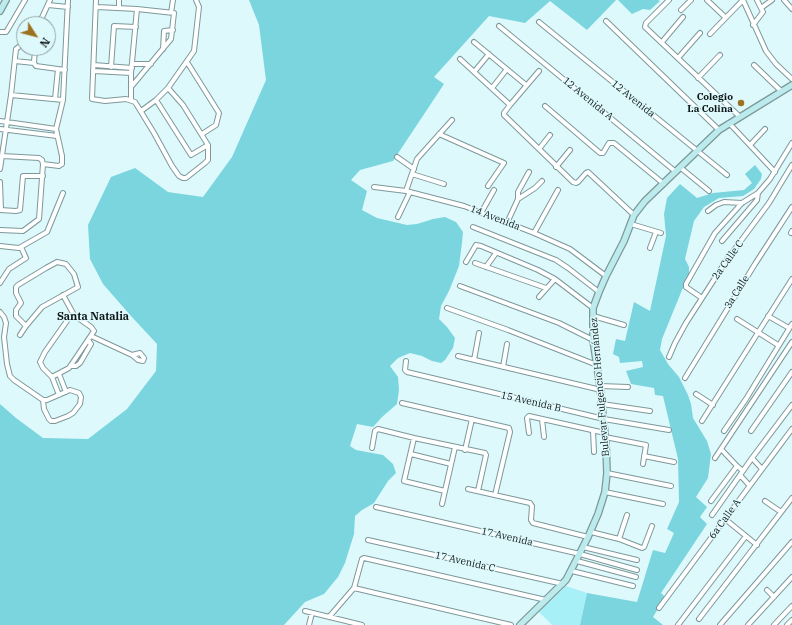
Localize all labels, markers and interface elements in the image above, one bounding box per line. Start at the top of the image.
north arrow [16,16,56,56]
text: N [37,35,53,50]
street label: 12 Avenida A [560,75,616,123]
street label: 12 Avenida [609,78,657,120]
place label: Colegio La Colina [687,91,733,114]
marker: Colegio La Colina [736,98,746,108]
street label: 14 Avenida [468,203,522,233]
street label: 2a Calle C [710,238,746,282]
street label: 3a Calle [722,273,752,311]
district label: Santa Natalia [57,310,129,324]
street label: Bulevar Fulgencio Hernández [588,317,612,457]
street label: 15 Avenida B [500,389,562,415]
street label: 6a Calle A [707,497,743,541]
street label: 17 Avenida [480,525,534,549]
street label: 17 Avenida C [434,549,496,575]

